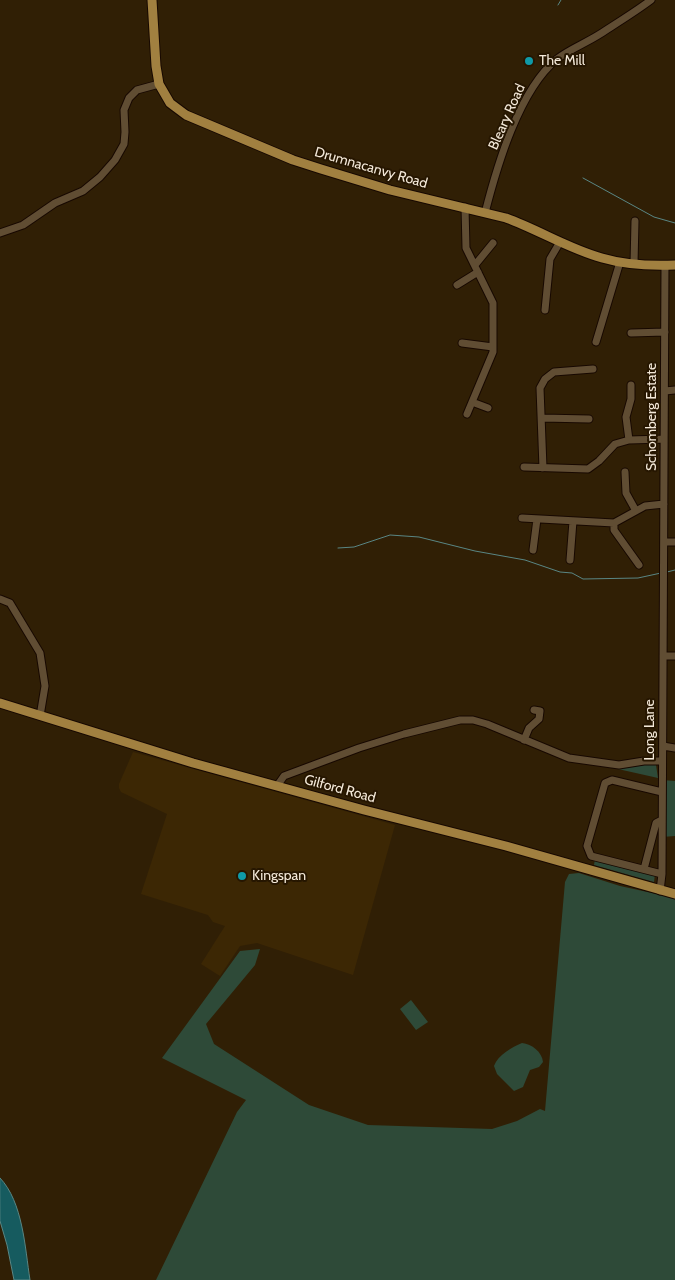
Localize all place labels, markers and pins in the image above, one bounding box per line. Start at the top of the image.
place label: The Mill [539,53,585,69]
marker: The Mill [523,55,535,67]
place label: Kingspan [252,868,306,884]
marker: Kingspan [236,870,248,882]

